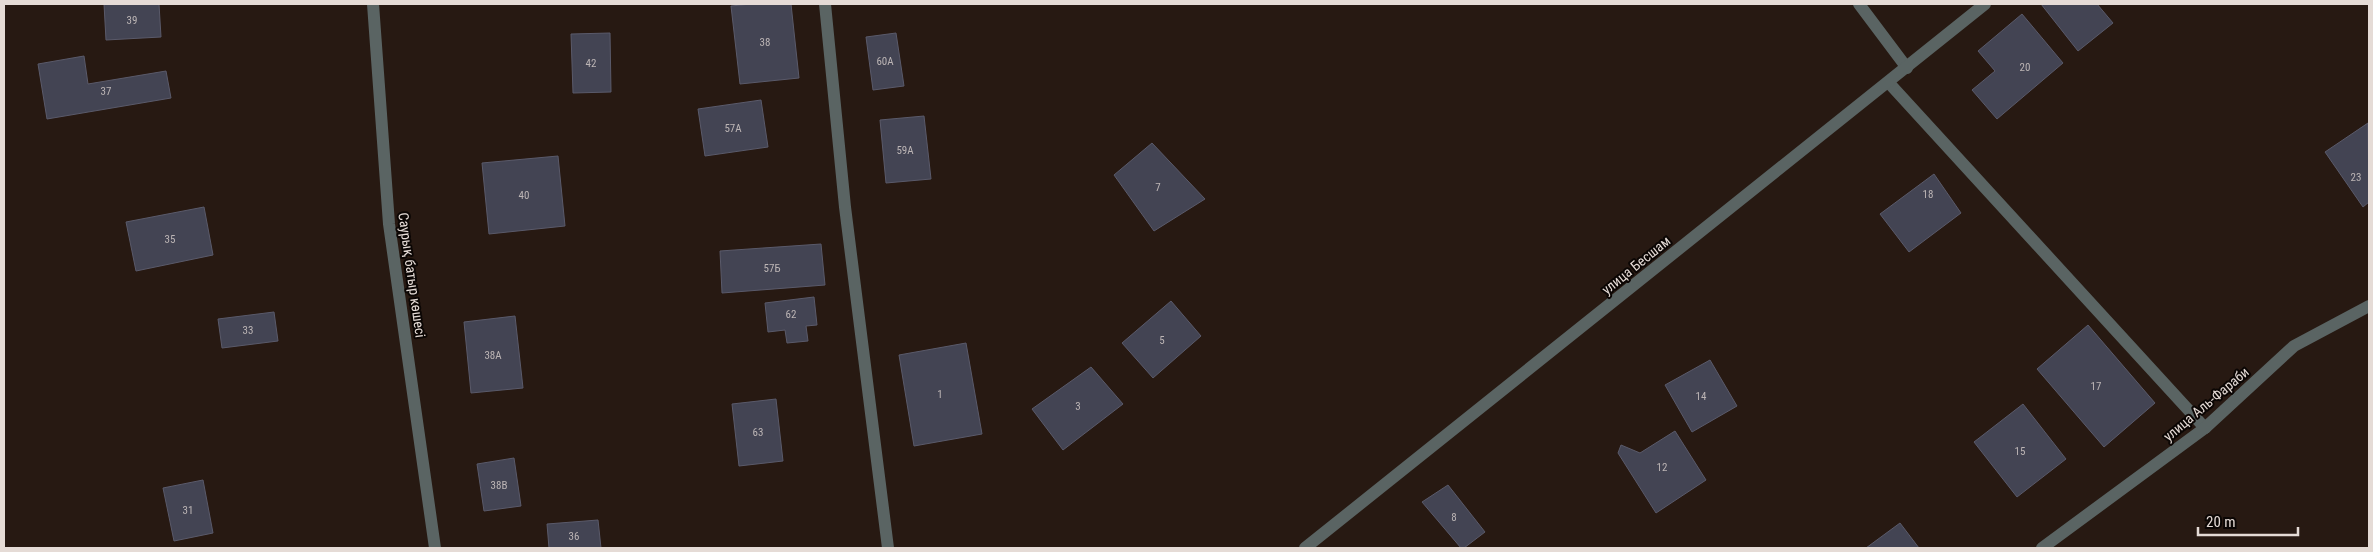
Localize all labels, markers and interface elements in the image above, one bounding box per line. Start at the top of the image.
house number: 39 [127,14,137,27]
house number: 38 [760,36,770,49]
house number: 60А [876,55,894,68]
house number: 42 [586,57,596,70]
house number: 20 [2020,61,2030,74]
house number: 37 [101,85,111,98]
house number: 57А [724,122,742,135]
house number: 59А [896,144,914,157]
house number: 23 [2351,171,2361,184]
house number: 7 [1155,181,1161,194]
house number: 18 [1923,188,1933,201]
house number: 40 [519,189,529,202]
street label: Саурық батыр көшесі [395,211,429,339]
house number: 35 [165,233,175,246]
street label: улица Бесшам [1599,233,1673,297]
house number: 57Б [764,262,780,275]
house number: 62 [786,308,796,321]
house number: 33 [243,324,253,337]
house number: 5 [1159,334,1165,347]
house number: 38А [484,349,502,362]
street label: улица Аль-Фараби [2160,364,2252,444]
house number: 17 [2091,380,2101,393]
house number: 1 [937,388,943,401]
house number: 14 [1696,390,1707,403]
house number: 3 [1075,400,1081,413]
house number: 63 [753,426,763,439]
house number: 15 [2015,445,2025,458]
house number: 12 [1657,461,1667,474]
house number: 38В [491,479,507,492]
house number: 31 [183,504,193,517]
scale bar [2198,504,2298,536]
house number: 8 [1451,511,1457,524]
text: 20 m [2206,513,2236,531]
house number: 36 [569,530,579,543]

